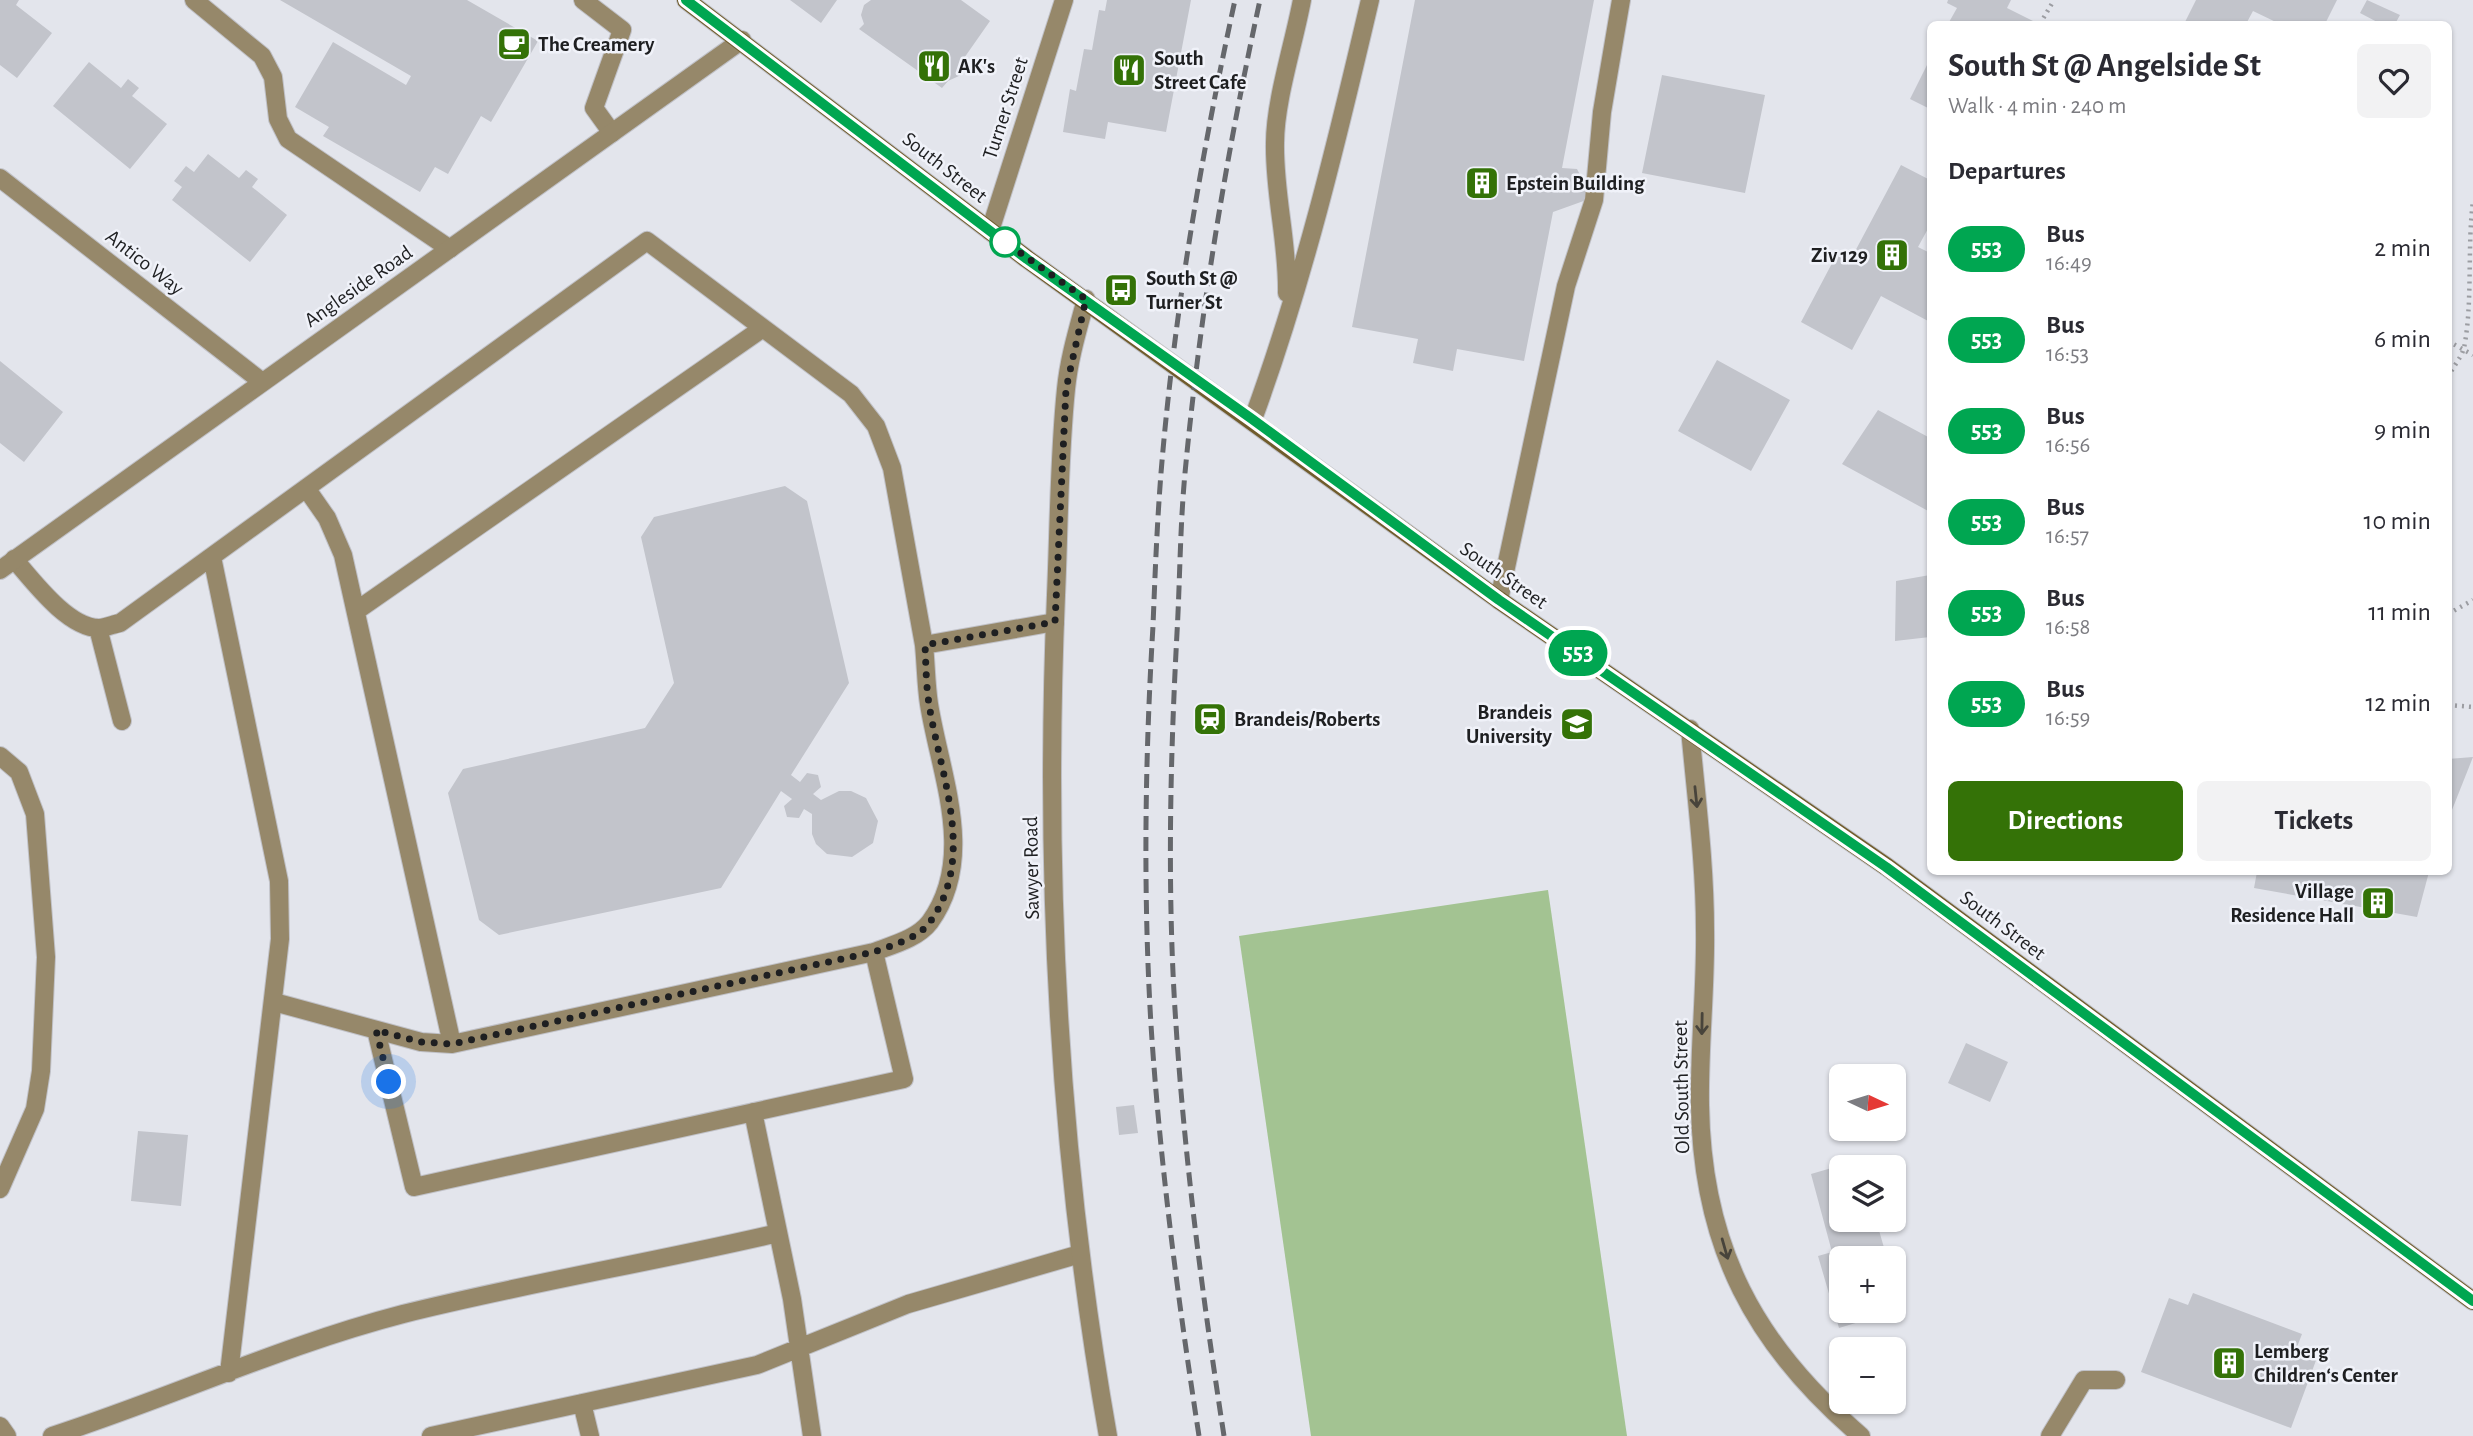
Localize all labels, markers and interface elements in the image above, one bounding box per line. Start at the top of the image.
cafe icon: The Creamery [495,25,533,63]
place label: The Creamery [538,34,655,55]
button: heart [2357,44,2431,118]
restaurant icon: AK's [915,47,953,85]
place label: South Street Cafe [1154,48,1246,93]
text: South St @ Angelside St [1948,50,2261,83]
restaurant icon: South Street Cafe [1110,51,1148,89]
street label: Turner Street [979,54,1032,162]
place label: AK's [958,56,995,77]
text: Walk · 4 min · 240 m [1948,95,2126,118]
street label: South Street [898,128,991,207]
text: Departures [1948,158,2066,184]
building icon: Epstein Building [1463,164,1501,202]
place label: Epstein Building [1506,173,1645,194]
text: Bus [2046,221,2085,247]
street label: Antico Way [102,226,188,299]
unlabelled marker [990,227,1020,257]
text: 2 min [2374,235,2431,261]
building icon: Ziv 129 [1873,236,1911,274]
text: 553 [1971,237,2002,261]
street label: Angleside Road [300,241,416,331]
place label: Ziv 129 [1811,245,1868,266]
text: 16:49 [2046,252,2092,275]
place label: South St @ Turner St [1146,268,1238,313]
bus stop icon: South St @ Turner St [1102,271,1140,309]
text: Bus [2046,312,2085,338]
text: 6 min [2374,326,2431,352]
text: 553 [1971,328,2002,352]
text: 16:53 [2046,343,2089,366]
text: Bus [2046,403,2085,429]
text: 9 min [2374,417,2431,443]
text: 553 [1971,419,2002,443]
text: 16:56 [2046,434,2090,457]
text: Bus [2046,494,2085,520]
text: 10 min [2364,508,2431,534]
text: 553 [1971,510,2002,534]
text: 16:57 [2046,525,2089,548]
street label: South Street [1456,538,1551,613]
text: Bus [2046,585,2085,611]
text: 11 min [2368,599,2431,625]
text: 553 [1971,601,2002,625]
text: 16:58 [2046,616,2091,639]
line badge: 553 [1538,630,1618,676]
text: 553 [1562,641,1594,665]
text: Bus [2046,676,2085,702]
text: 12 min [2365,690,2431,716]
text: 553 [1971,692,2002,716]
station icon: Brandeis/Roberts [1191,700,1229,738]
place label: Brandeis University [1466,702,1553,747]
school or university icon: Brandeis University [1558,705,1596,743]
text: 16:59 [2046,707,2090,730]
place label: Brandeis/Roberts [1234,709,1380,730]
button: Directions [1948,781,2183,861]
button: Tickets [2197,781,2431,861]
one-way arrow [1690,785,1703,808]
street label: Sawyer Road [1020,816,1043,920]
place label: Village Residence Hall [2230,881,2354,926]
building icon: Village Residence Hall [2359,884,2397,922]
street label: South Street [1956,887,2050,964]
one-way arrow [1695,1012,1708,1035]
street label: Old South Street [1670,1020,1693,1154]
your location [371,1064,406,1099]
north arrow [1829,1064,1906,1141]
map controls [1829,1064,1906,1414]
button: layers [1829,1155,1906,1232]
one-way arrow [1719,1237,1732,1259]
button: + [1829,1246,1906,1323]
button: − [1829,1337,1906,1414]
place label: Lemberg Childrenʻs Center [2254,1341,2398,1386]
building icon: Lemberg Childrenʻs Center [2210,1344,2248,1382]

